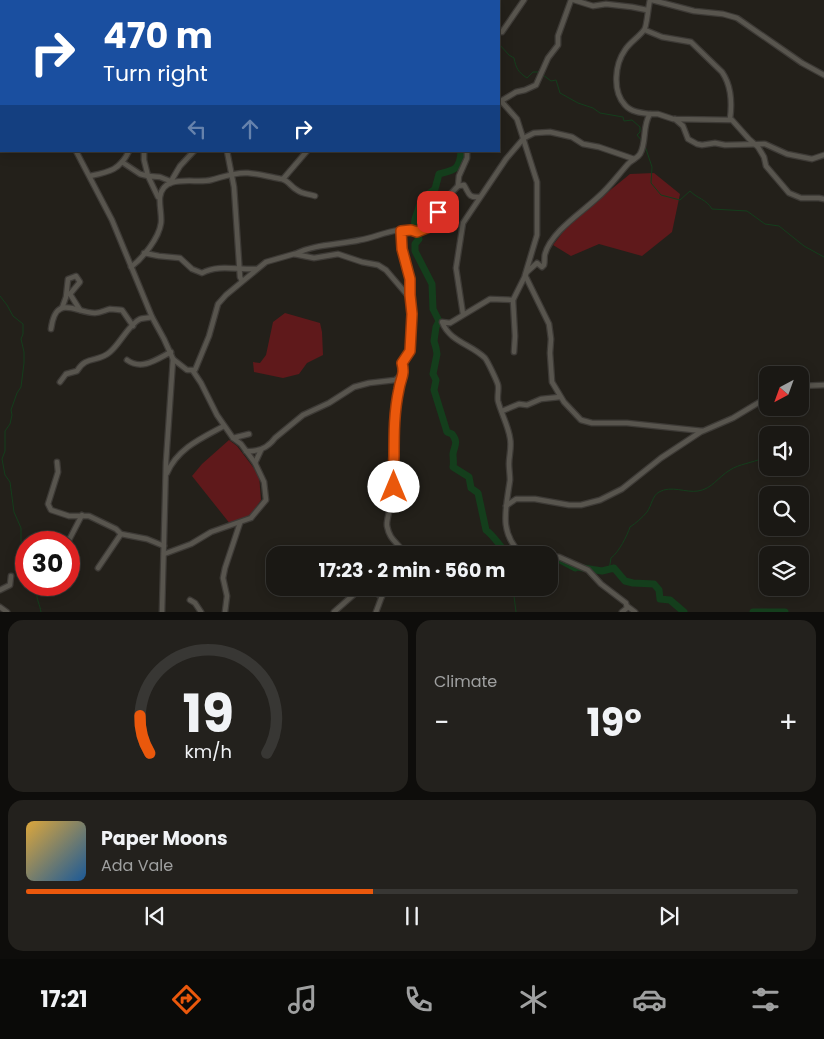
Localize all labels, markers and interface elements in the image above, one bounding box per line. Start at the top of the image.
text: 470 m [103,11,213,60]
icon: right [20,20,85,85]
text: Turn right [103,58,208,89]
icon: left [183,115,211,143]
icon: ahead [236,115,264,143]
icon: right [289,115,317,143]
pin [417,191,459,233]
icon: arrive [424,198,452,226]
north arrow [759,366,809,416]
map controls [759,366,809,596]
button: sound [759,426,809,476]
position arrow [367,460,419,512]
button: search [759,486,809,536]
speed limit sign: 30 [15,531,80,596]
button: layers [759,546,809,596]
text: 17:23 · 2 min · 560 m [319,557,505,584]
text: Climate [434,670,497,693]
text: 19 [182,677,234,750]
text: 19° [587,696,642,749]
text: − [434,703,449,742]
text: + [779,703,798,742]
text: km/h [184,739,232,764]
text: Paper Moons [101,825,228,852]
text: Ada Vale [101,854,173,877]
icon: previous [141,902,169,930]
icon: pause [398,902,426,930]
icon: next [655,902,683,930]
icon: directions [169,982,204,1017]
icon: music [285,982,320,1017]
icon: phone [401,982,436,1017]
icon: climate [516,982,551,1017]
icon: car [632,982,667,1017]
icon: filters [748,982,783,1017]
text: 17:21 [40,984,88,1015]

